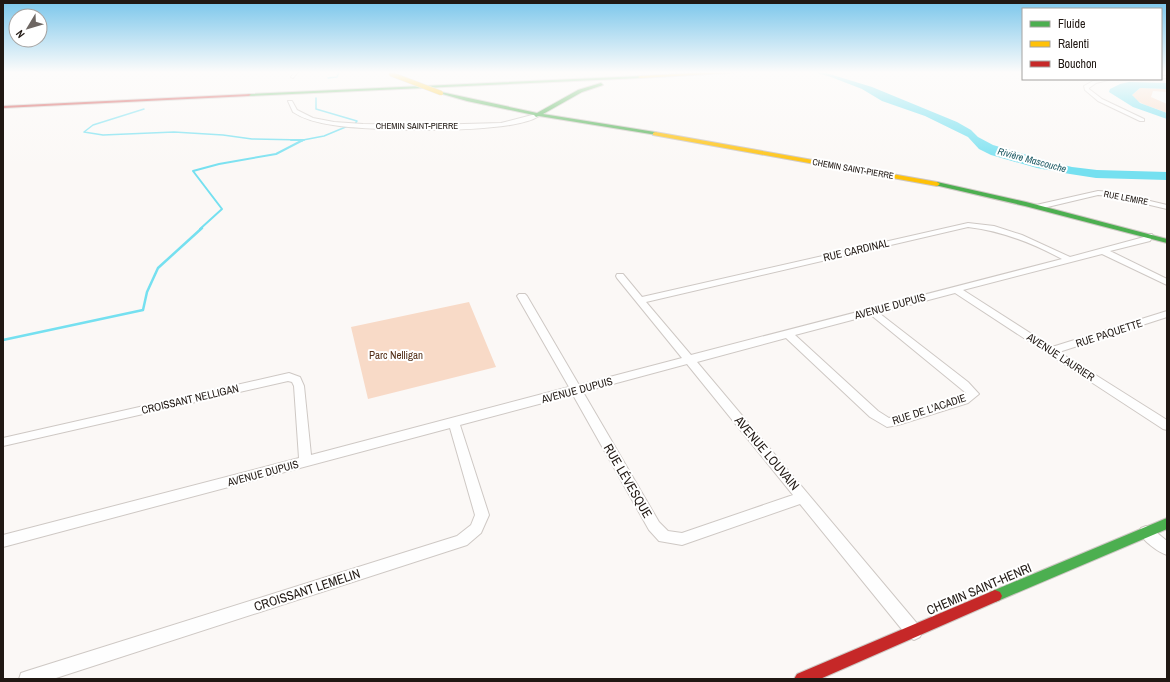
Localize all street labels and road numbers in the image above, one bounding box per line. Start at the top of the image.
street label: CHEMIN SAINT-PIERRE [376,120,458,132]
street label: CHEMIN SAINT-PIERRE [811,156,895,182]
street label: RUE LEMIRE [1103,188,1149,208]
street label: RUE CARDINAL [822,236,890,264]
street label: AVENUE DUPUIS [852,290,927,322]
street label: RUE PAQUETTE [1074,316,1144,350]
street label: AVENUE LAURIER [1024,329,1098,384]
street label: AVENUE DUPUIS [539,374,614,406]
street label: CROISSANT NELLIGAN [140,381,240,417]
street label: RUE DE L'ACADIE [890,390,968,428]
street label: AVENUE LOUVAIN [730,412,803,494]
street label: RUE LÉVESQUE [600,441,656,521]
street label: AVENUE DUPUIS [225,457,300,489]
street label: CHEMIN SAINT-HENRI [924,559,1034,619]
street label: CROISSANT LEMELIN [252,565,362,615]

